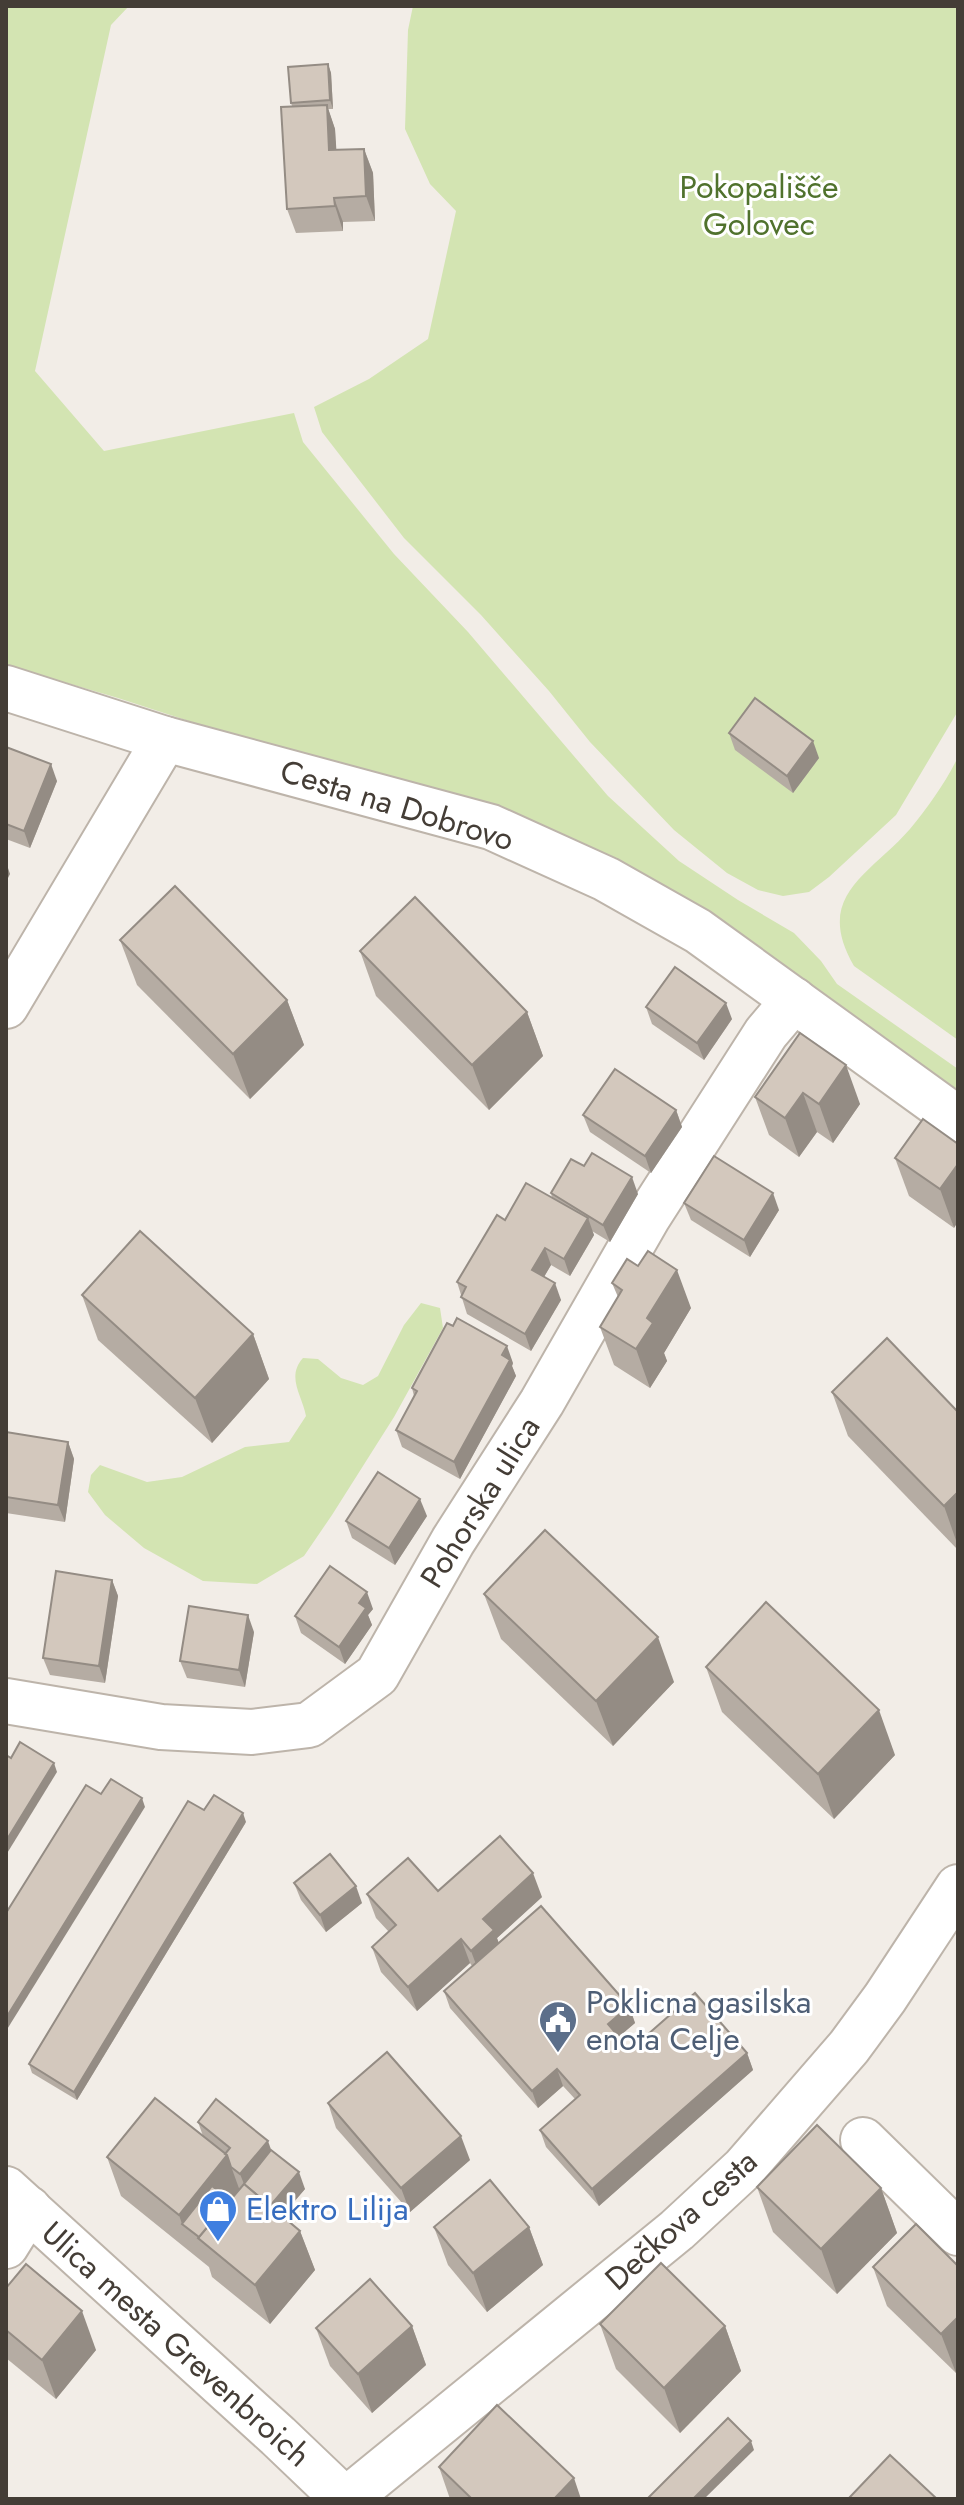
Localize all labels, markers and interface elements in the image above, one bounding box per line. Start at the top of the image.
park label: Pokopališče Golovec [679,164,839,247]
street label: Cesta na Dobrovo [275,748,519,862]
street label: Pohorska ulica [409,1407,551,1597]
place label: Poklicna gasilska enota Celje [586,1979,811,2062]
public building icon: Poklicna gasilska enota Celje [537,1999,579,2054]
street label: Dečkova cesta [595,2139,767,2301]
place label: Elektro Lilija [246,2186,409,2232]
shop icon: Elektro Lilija [197,2188,239,2243]
street label: Ulica mesta Grevenbroich [31,2211,321,2477]

